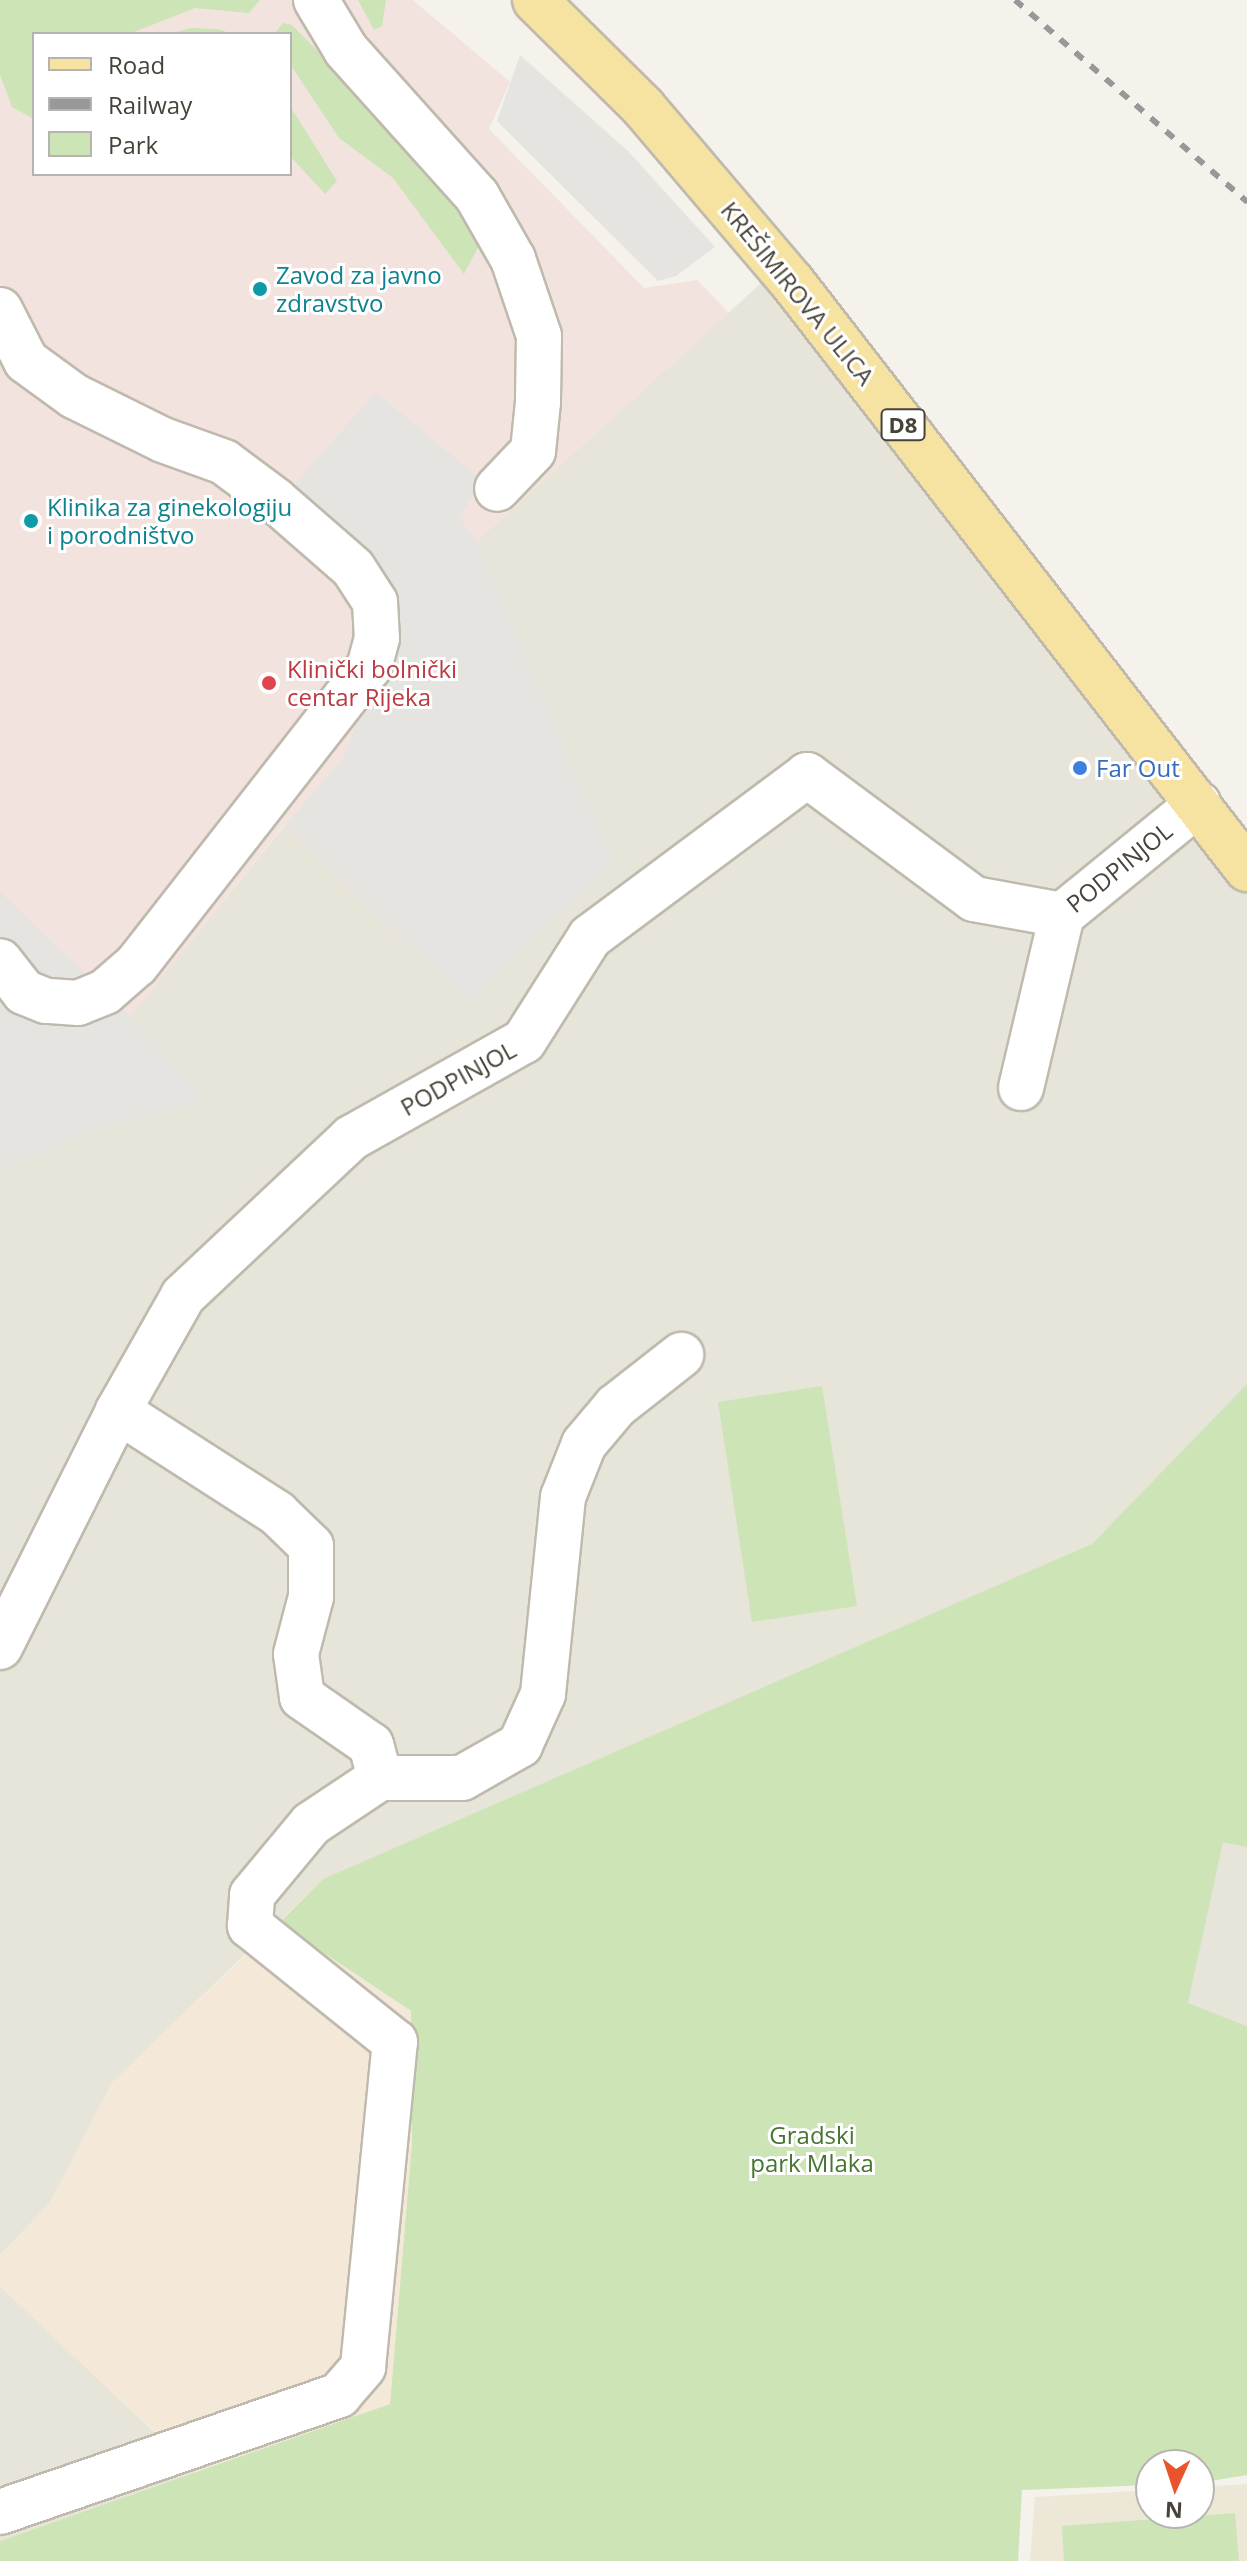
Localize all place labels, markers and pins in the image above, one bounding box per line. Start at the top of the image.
place label: Zavod za javno zdravstvo [276,261,442,317]
marker: Zavod za javno zdravstvo [251,280,269,298]
place label: Klinika za ginekologiju i porodništvo [47,493,292,549]
marker: Klinika za ginekologiju i porodništvo [22,512,40,530]
place label: Klinički bolnički centar Rijeka [287,655,457,711]
marker: Klinički bolnički centar Rijeka [258,672,280,694]
place label: Far Out [1096,754,1180,782]
marker: Far Out [1071,759,1089,777]

